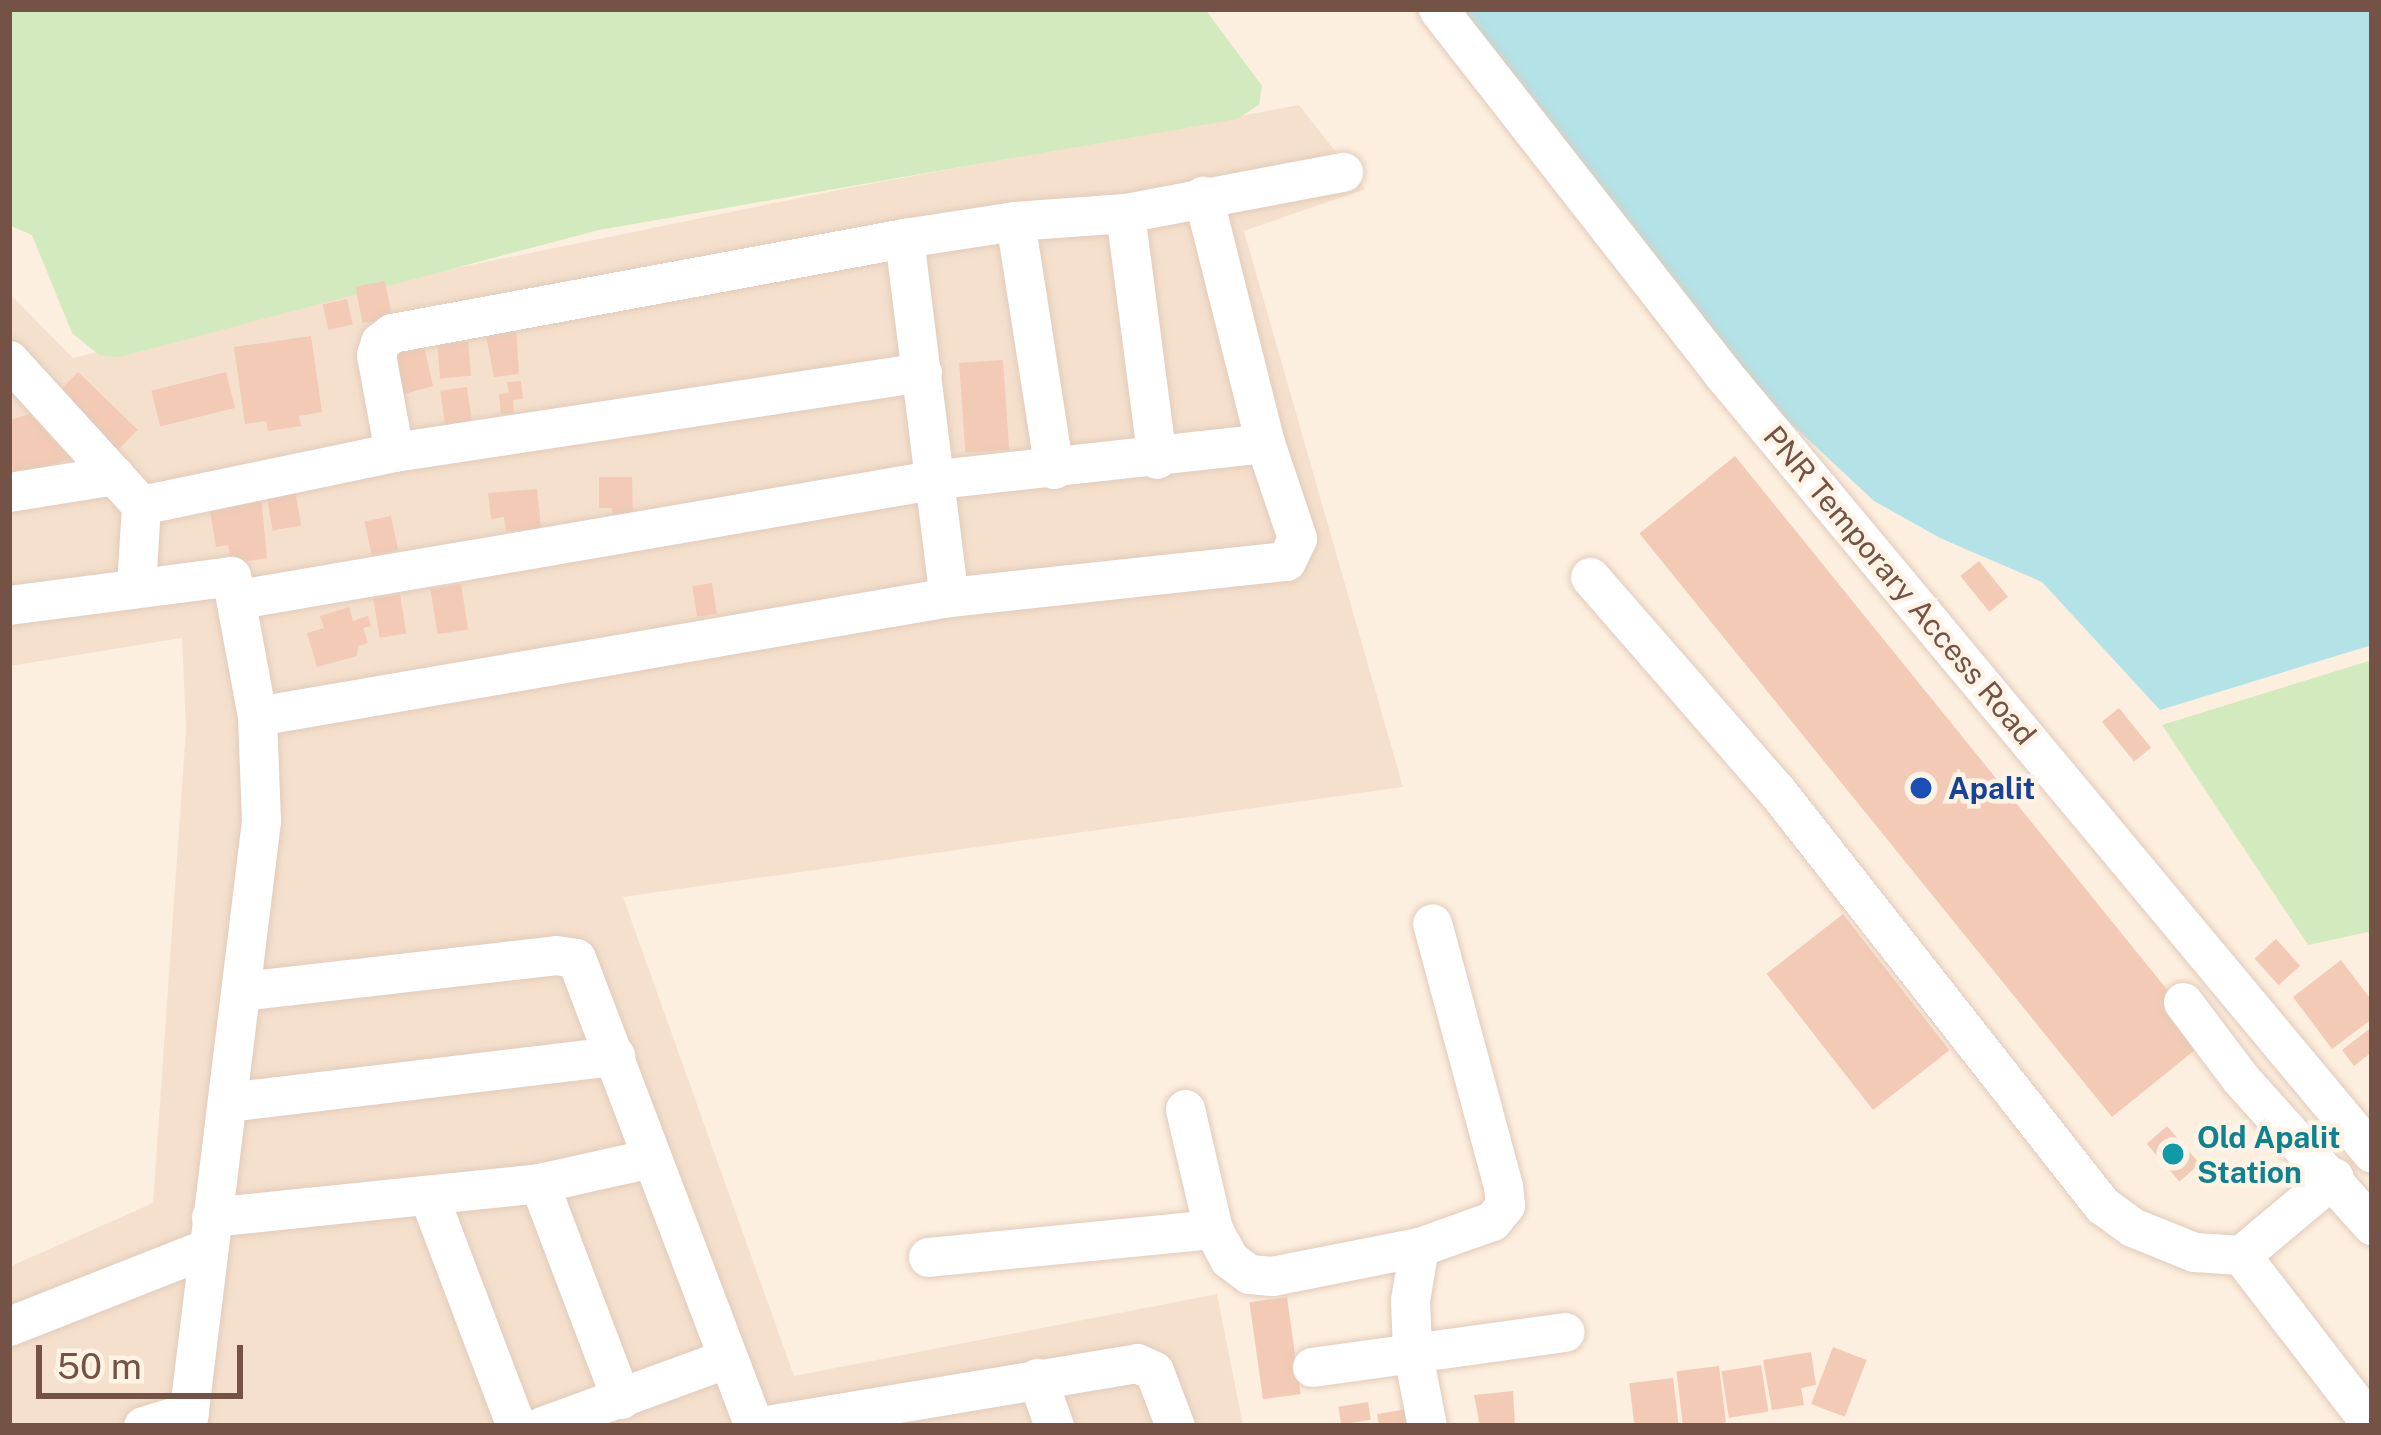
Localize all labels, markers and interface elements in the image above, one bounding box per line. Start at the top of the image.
street label: PNR Temporary Access Road [1756,418,2044,752]
place label: Apalit [1948,770,2035,806]
marker: Apalit [1905,772,1937,804]
place label: Old Apalit Station [2197,1119,2341,1190]
marker: Old Apalit Station [2160,1141,2186,1167]
scale bar [42,1321,249,1395]
text: 50 m [57,1345,142,1387]

